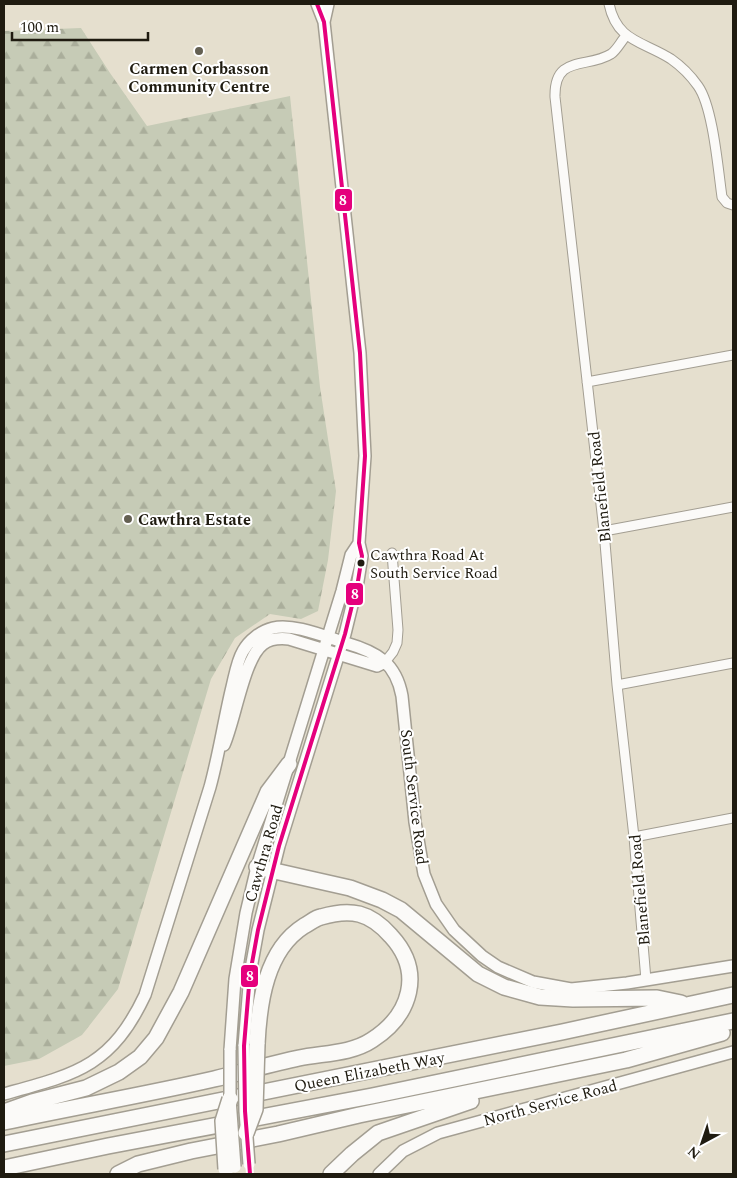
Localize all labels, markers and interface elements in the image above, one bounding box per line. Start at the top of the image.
scale bar [12,10,149,42]
text: 100 m [20,16,59,39]
marker: Carmen Corbasson Community Centre [193,45,205,57]
place label: Carmen Corbasson Community Centre [128,57,270,99]
line badge: 8 [334,188,353,212]
text: 8 [339,190,347,211]
street label: Blanefield Road [582,430,618,544]
place label: Cawthra Estate [138,508,251,532]
marker: Cawthra Estate [122,513,134,525]
place label: Cawthra Road At South Service Road [370,544,498,585]
marker: Cawthra Road At South Service Road [356,558,366,568]
line badge: 8 [345,582,364,606]
text: 8 [351,584,359,605]
street label: South Service Road [394,728,434,866]
street label: Cawthra Road [239,801,289,905]
street label: Blanefield Road [623,833,657,947]
line badge: 8 [240,964,259,988]
text: 8 [246,966,254,987]
street label: Queen Elizabeth Way [292,1045,448,1098]
street label: North Service Road [481,1074,620,1132]
north arrow [677,1118,727,1168]
text: N [683,1141,705,1164]

